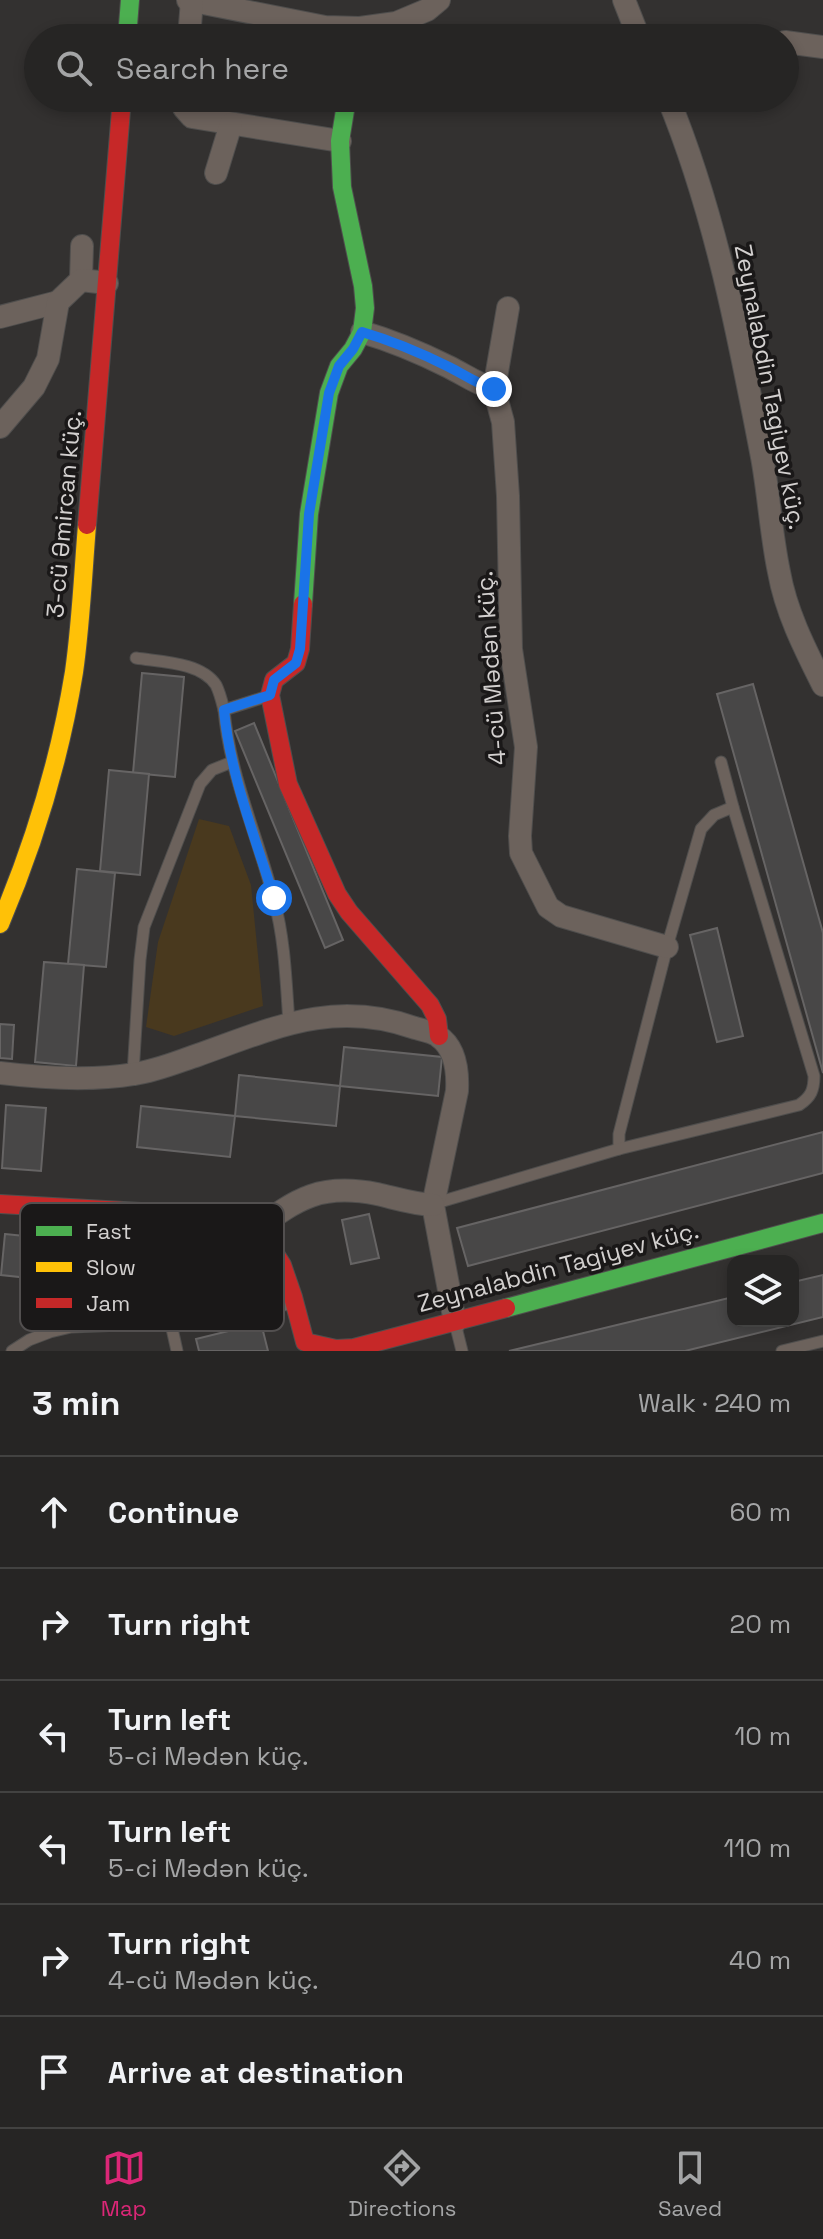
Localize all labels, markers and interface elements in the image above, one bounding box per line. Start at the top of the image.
search box [24,24,799,112]
icon: search [52,46,96,90]
text: Search here [116,49,289,88]
street label: Zeynalabdin Tagiyev küç. [728,242,813,532]
route end [476,371,512,407]
street label: 3-cü Əmircan küç. [39,409,88,619]
street label: 4-cü Mədən küç. [468,570,513,766]
route start [256,880,292,916]
legend [20,1203,284,1331]
street label: Zeynalabdin Tagiyev küç. [414,1214,702,1319]
text: Fast [86,1217,132,1245]
text: Slow [86,1253,136,1281]
map controls [727,1255,799,1327]
button: layers [727,1255,799,1327]
text: Jam [86,1289,130,1317]
text: 3 min [32,1382,120,1425]
text: Walk · 240 m [638,1386,791,1420]
icon: ahead [32,1490,76,1534]
text: Continue [108,1493,239,1532]
text: 60 m [729,1495,791,1529]
icon: right [32,1602,76,1646]
text: Turn right [108,1605,251,1644]
text: 20 m [730,1607,791,1641]
text: Turn left [108,1700,231,1739]
icon: left [32,1714,76,1758]
text: 10 m [734,1719,791,1753]
text: 5-ci Mədən küç. [108,1739,308,1773]
text: Turn left [108,1812,231,1851]
icon: left [32,1826,76,1870]
text: 110 m [724,1831,791,1865]
text: 5-ci Mədən küç. [108,1851,308,1885]
text: Turn right [108,1924,251,1963]
icon: right [32,1938,76,1982]
text: 40 m [729,1943,791,1977]
text: 4-cü Mədən küç. [108,1963,319,1997]
icon: arrive [32,2050,76,2094]
text: Arrive at destination [108,2053,404,2092]
tab: Map [101,2146,147,2222]
tab: Directions [348,2146,456,2222]
tab: Saved [658,2146,722,2222]

